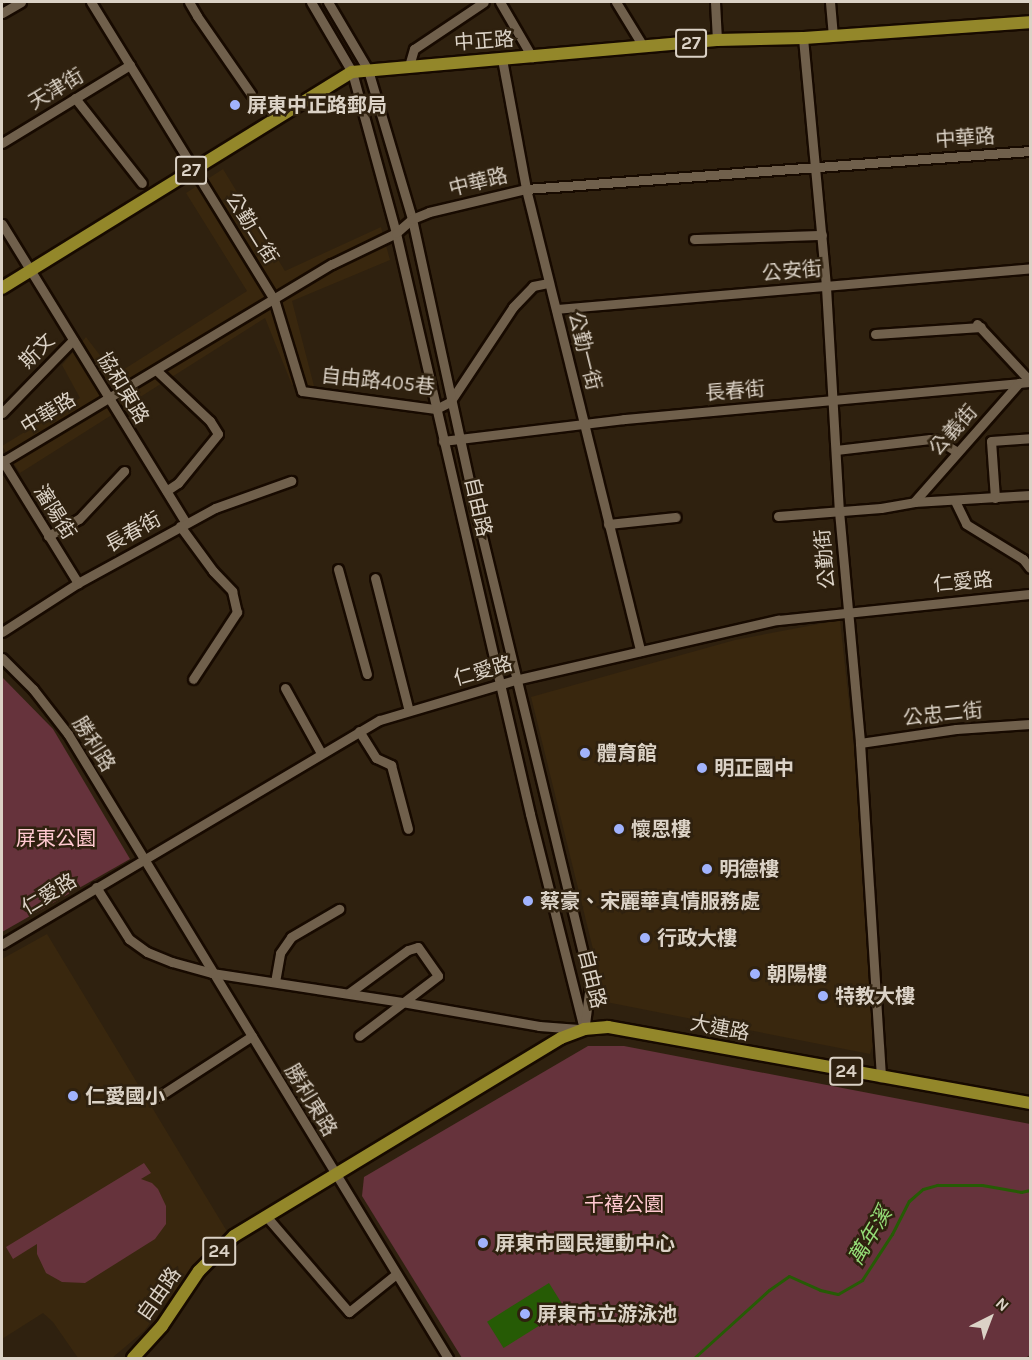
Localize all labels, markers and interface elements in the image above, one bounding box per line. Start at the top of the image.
street label: 中正路 [453,27,515,55]
road number: 27 [674,28,708,58]
street label: 天津街 [24,63,88,115]
place label: 屏東中正路郵局 [247,93,387,117]
marker: 屏東中正路郵局 [228,98,242,112]
street label: 中華路 [934,124,996,152]
road number: 27 [174,155,207,185]
street label: 中華路 [446,163,510,201]
street label: 公勤二街 [221,188,283,268]
street label: 公安街 [761,256,823,286]
street label: 公勤一街 [564,309,606,393]
street label: 斯文 [14,328,60,374]
street label: 協和東路 [92,348,154,428]
street label: 自由路405巷 [320,363,436,399]
street label: 長春街 [704,376,766,406]
street label: 中華路 [16,387,80,439]
street label: 公義街 [924,400,982,460]
street label: 自由路 [460,475,496,539]
street label: 瀋陽街 [29,480,81,544]
street label: 長春街 [101,507,165,557]
street label: 公勤街 [810,528,840,590]
street label: 仁愛路 [932,567,994,597]
street label: 仁愛路 [451,651,515,691]
street label: 公忠二街 [902,698,984,730]
street label: 勝利路 [68,712,120,776]
place label: 體育館 [597,741,657,765]
marker: 體育館 [578,746,592,760]
place label: 明正國中 [714,756,794,780]
marker: 明正國中 [695,761,709,775]
place label: 懷恩樓 [631,817,691,841]
marker: 懷恩樓 [612,822,626,836]
park label: 屏東公園 [16,826,96,850]
place label: 明德樓 [719,857,779,881]
marker: 明德樓 [700,862,714,876]
street label: 仁愛路 [17,868,81,920]
place label: 蔡豪、宋麗華真情服務處 [540,889,760,913]
marker: 蔡豪、宋麗華真情服務處 [521,894,535,908]
place label: 行政大樓 [657,926,737,950]
marker: 行政大樓 [638,931,652,945]
street label: 自由路 [573,947,611,1011]
place label: 朝陽樓 [767,962,827,986]
marker: 朝陽樓 [748,967,762,981]
place label: 特教大樓 [835,984,915,1008]
marker: 特教大樓 [816,989,830,1003]
street label: 大連路 [688,1010,752,1046]
road number: 24 [828,1056,864,1086]
street label: 勝利東路 [280,1060,342,1140]
place label: 仁愛國小 [85,1084,165,1108]
marker: 仁愛國小 [66,1089,80,1103]
park label: 千禧公園 [584,1192,664,1216]
water label: 萬年溪 [843,1203,897,1269]
place label: 屏東市國民運動中心 [495,1231,675,1255]
road number: 24 [201,1236,237,1266]
marker: 屏東市國民運動中心 [476,1236,490,1250]
street label: 自由路 [132,1263,186,1325]
north arrow [960,1288,1020,1348]
text: N [992,1293,1013,1315]
place label: 屏東市立游泳池 [537,1302,677,1326]
marker: 屏東市立游泳池 [518,1307,532,1321]

